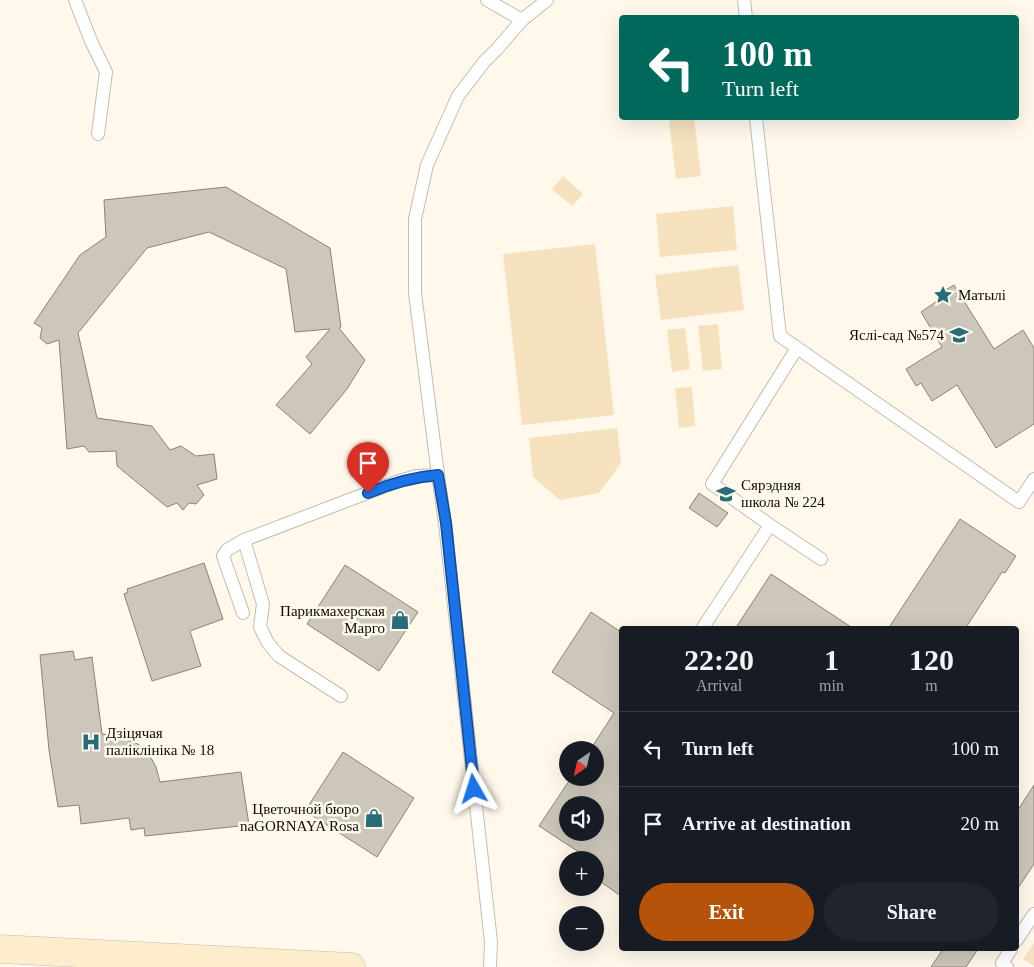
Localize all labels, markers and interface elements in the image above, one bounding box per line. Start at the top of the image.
icon: left [639,35,704,100]
text: 100 m [722,35,812,74]
text: Turn left [722,76,799,101]
place icon: Матылі [932,284,954,306]
place label: Матылі [958,287,1006,303]
school or university icon: Яслі-сад №574 [948,324,970,346]
place label: Яслі-сад №574 [849,327,944,343]
pin [347,442,389,493]
icon: arrive [354,449,382,477]
place label: Сярэдняя школа № 224 [741,477,825,510]
school or university icon: Сярэдняя школа № 224 [715,483,737,505]
place label: Парикмахерская Марго [280,603,385,636]
shop icon: Парикмахерская Марго [389,609,411,631]
text: 22:20 [684,643,754,676]
text: 1 [824,643,839,676]
text: 120 [909,643,954,676]
text: Arrival [696,677,742,694]
text: min [819,677,844,694]
text: m [925,677,938,694]
place label: Дзіцячая паліклініка № 18 [106,725,214,758]
hospital icon: Дзіцячая паліклініка № 18 [80,731,102,753]
icon: left [639,735,667,763]
text: Turn left [682,738,754,759]
text: 100 m [951,738,999,759]
north arrow [559,741,604,786]
map controls [559,741,604,951]
position arrow [447,762,499,814]
button: sound [559,796,604,841]
place label: Цветочной бюро naGORNAYA Rosa [240,801,359,834]
shop icon: Цветочной бюро naGORNAYA Rosa [363,807,385,829]
icon: arrive [639,810,667,838]
text: Arrive at destination [682,813,851,834]
text: 20 m [960,813,999,834]
button: + [559,851,604,896]
button: Exit [639,883,814,941]
button: Share [824,883,999,941]
button: − [559,906,604,951]

